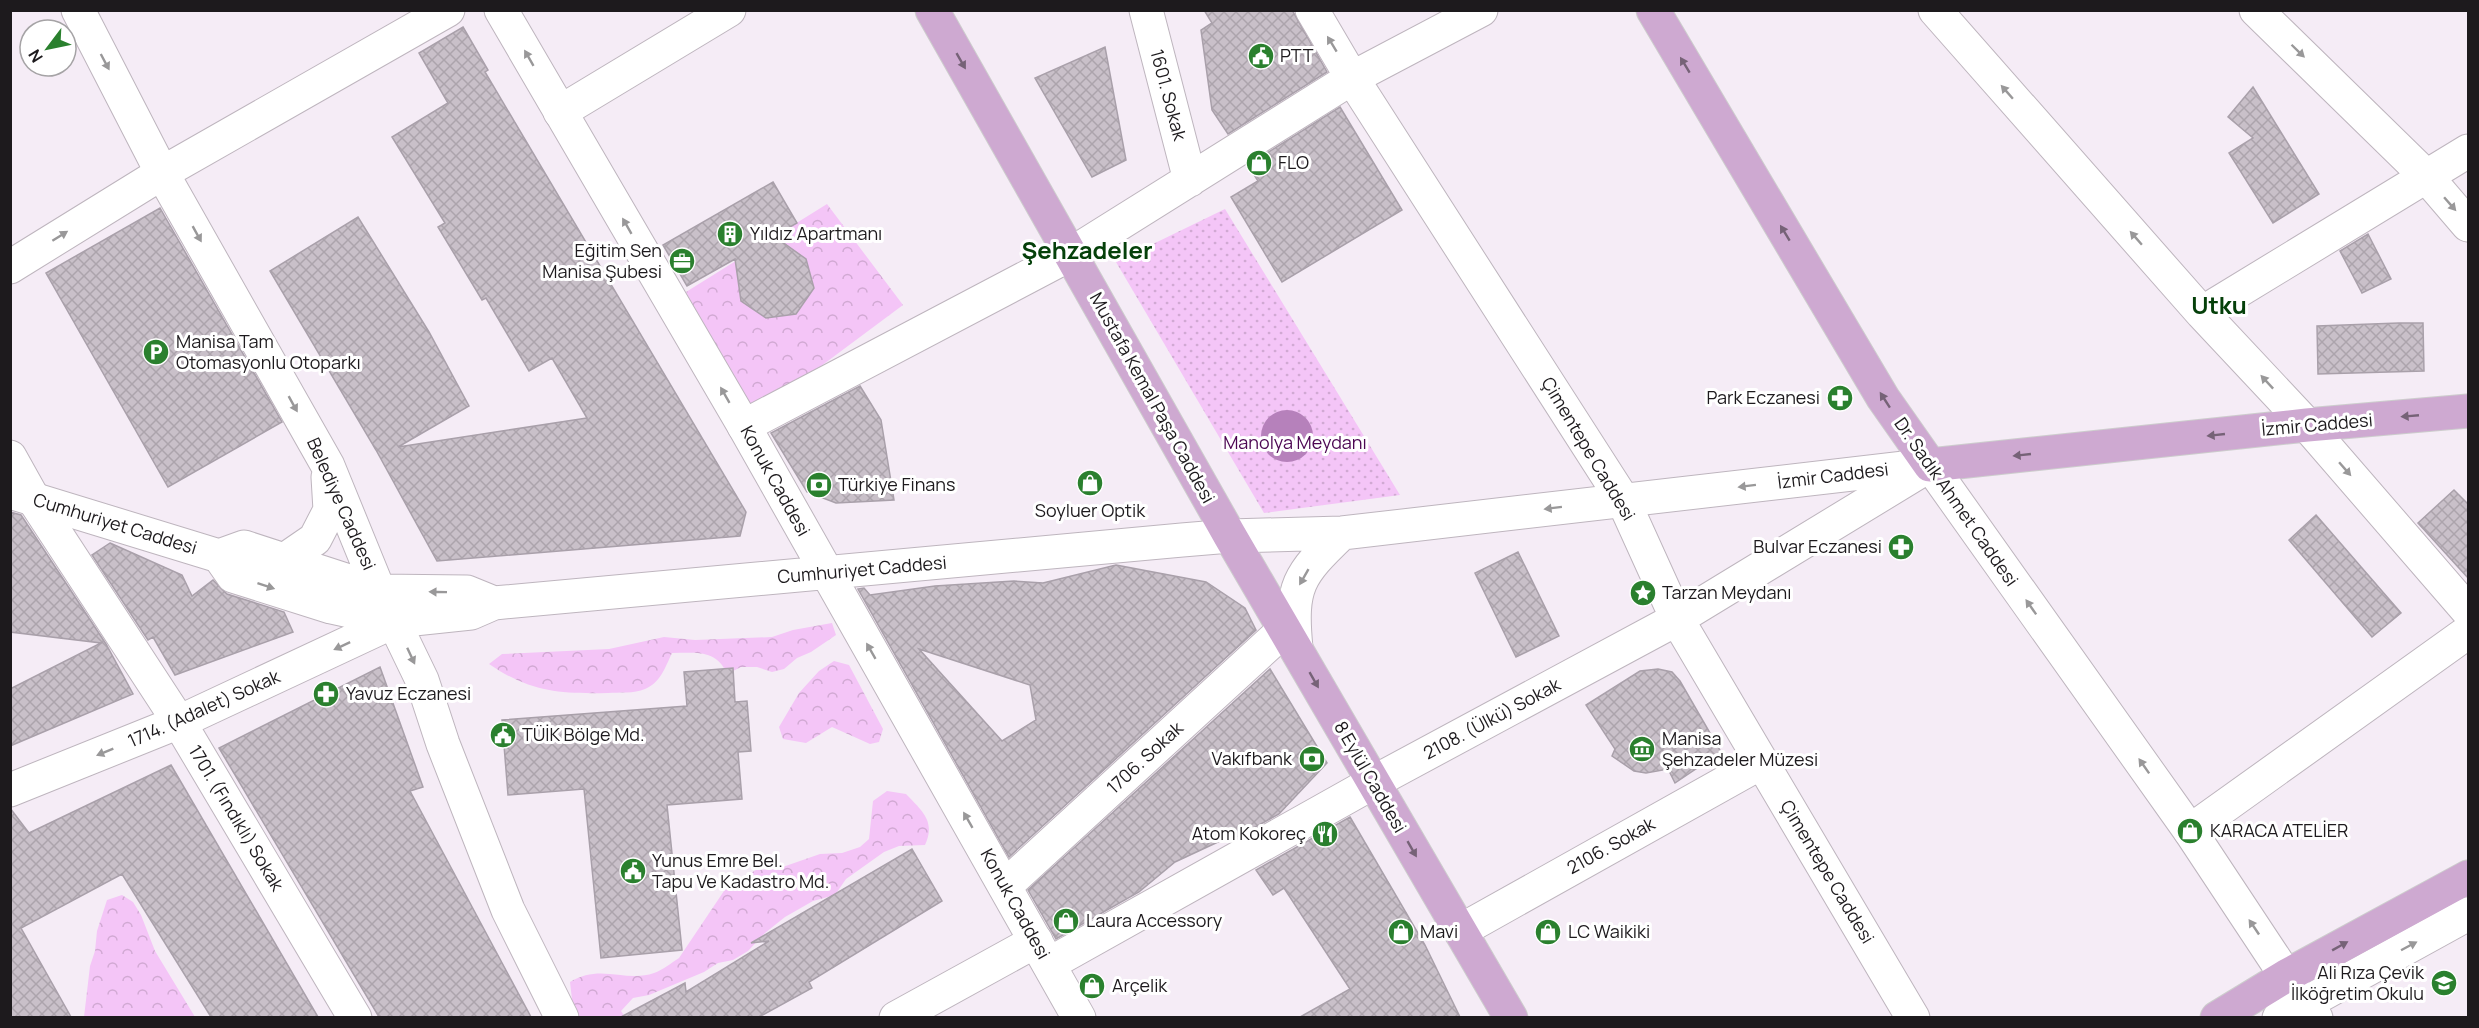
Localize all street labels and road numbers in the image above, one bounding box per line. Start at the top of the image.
street label: 1601. Sokak [1145,47,1193,144]
street label: Mustafa Kemal Paşa Caddesi [1085,288,1221,507]
street label: Çimentepe Caddesi [1536,372,1641,525]
street label: İzmir Caddesi [2260,407,2374,441]
street label: Dr. Sadık Ahmet Caddesi [1889,412,2024,591]
street label: Konuk Caddesi [736,421,816,540]
street label: Belediye Caddesi [302,433,382,574]
street label: İzmir Caddesi [1776,456,1890,494]
street label: Cumhuriyet Caddesi [31,487,200,559]
street label: Cumhuriyet Caddesi [776,550,948,588]
street label: 1714. (Adalet) Sokak [124,663,284,752]
street label: 2108. (Ülkü) Sokak [1419,671,1565,764]
street label: 1706. Sokak [1101,715,1188,799]
street label: 8 Eylül Caddesi [1329,716,1412,837]
street label: 1701. (Fındıklı) Sokak [184,740,290,896]
street label: Çimentepe Caddesi [1775,795,1880,948]
street label: 2106. Sokak [1562,811,1660,879]
street label: Konuk Caddesi [976,844,1056,963]

